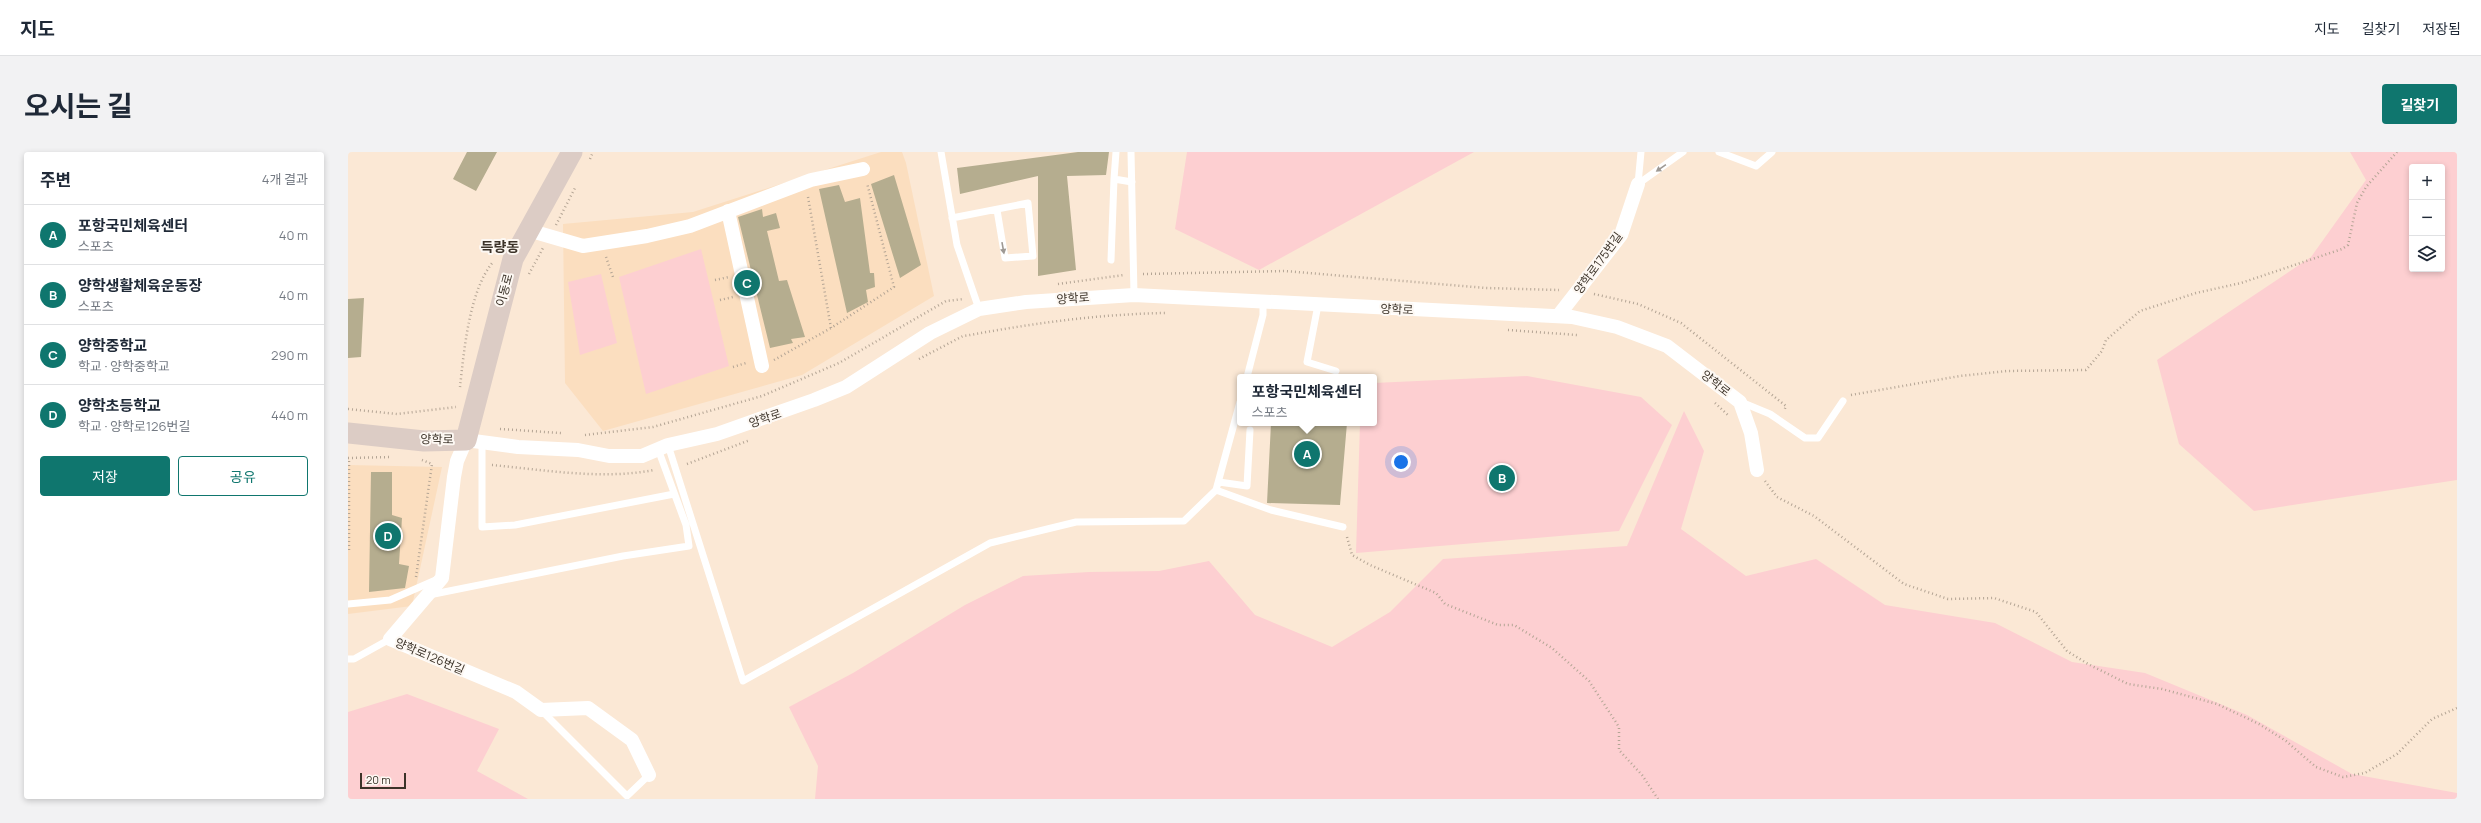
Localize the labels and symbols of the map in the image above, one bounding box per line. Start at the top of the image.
one-way arrow [1655,164,1666,172]
street label: 양학로175번길 [1570,229,1626,297]
district label: 득량동 [481,237,519,256]
one-way arrow [1000,242,1006,254]
pin: C [734,268,760,298]
street label: 이동로 [492,272,516,308]
street label: 양학로 [1056,288,1090,308]
street label: 양학로 [1380,300,1414,318]
street label: 양학로 [1698,366,1734,400]
street label: 양학로 [747,405,783,431]
street label: 양학로 [420,430,454,448]
pin: A [1294,439,1320,469]
your location [1391,452,1411,472]
pin: B [1489,463,1515,493]
pin: D [375,521,401,551]
street label: 양학로126번길 [393,634,467,678]
scale bar [360,771,406,790]

